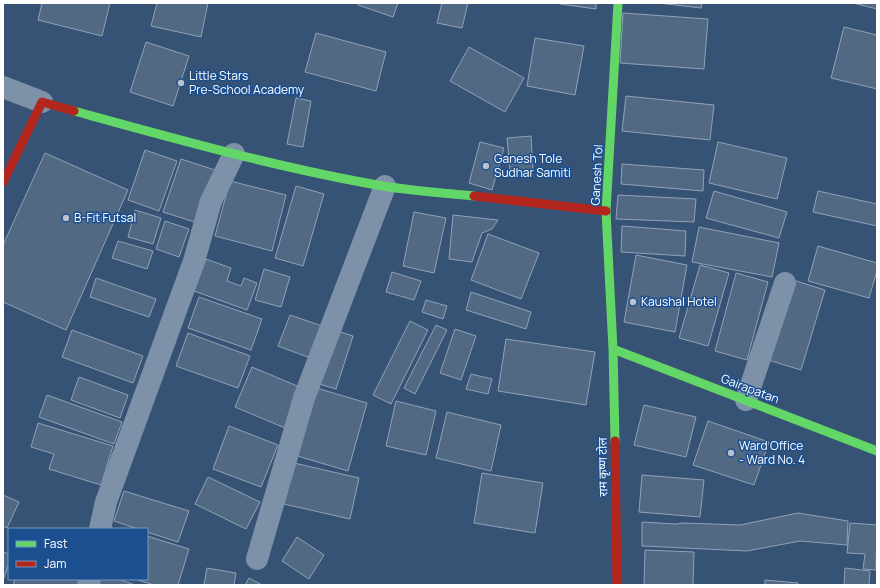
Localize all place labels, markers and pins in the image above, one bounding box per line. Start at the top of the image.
place label: Little Stars Pre-School Academy [189,67,305,98]
marker: Little Stars Pre-School Academy [176,78,186,88]
place label: Ganesh Tole Sudhar Samiti [494,150,571,181]
marker: Ganesh Tole Sudhar Samiti [481,161,491,171]
place label: B-Fit Futsal [74,209,136,226]
marker: B-Fit Futsal [61,213,71,223]
place label: Kaushal Hotel [641,293,717,310]
marker: Kaushal Hotel [628,297,638,307]
place label: Ward Office - Ward No. 4 [739,437,805,468]
marker: Ward Office - Ward No. 4 [726,448,736,458]

